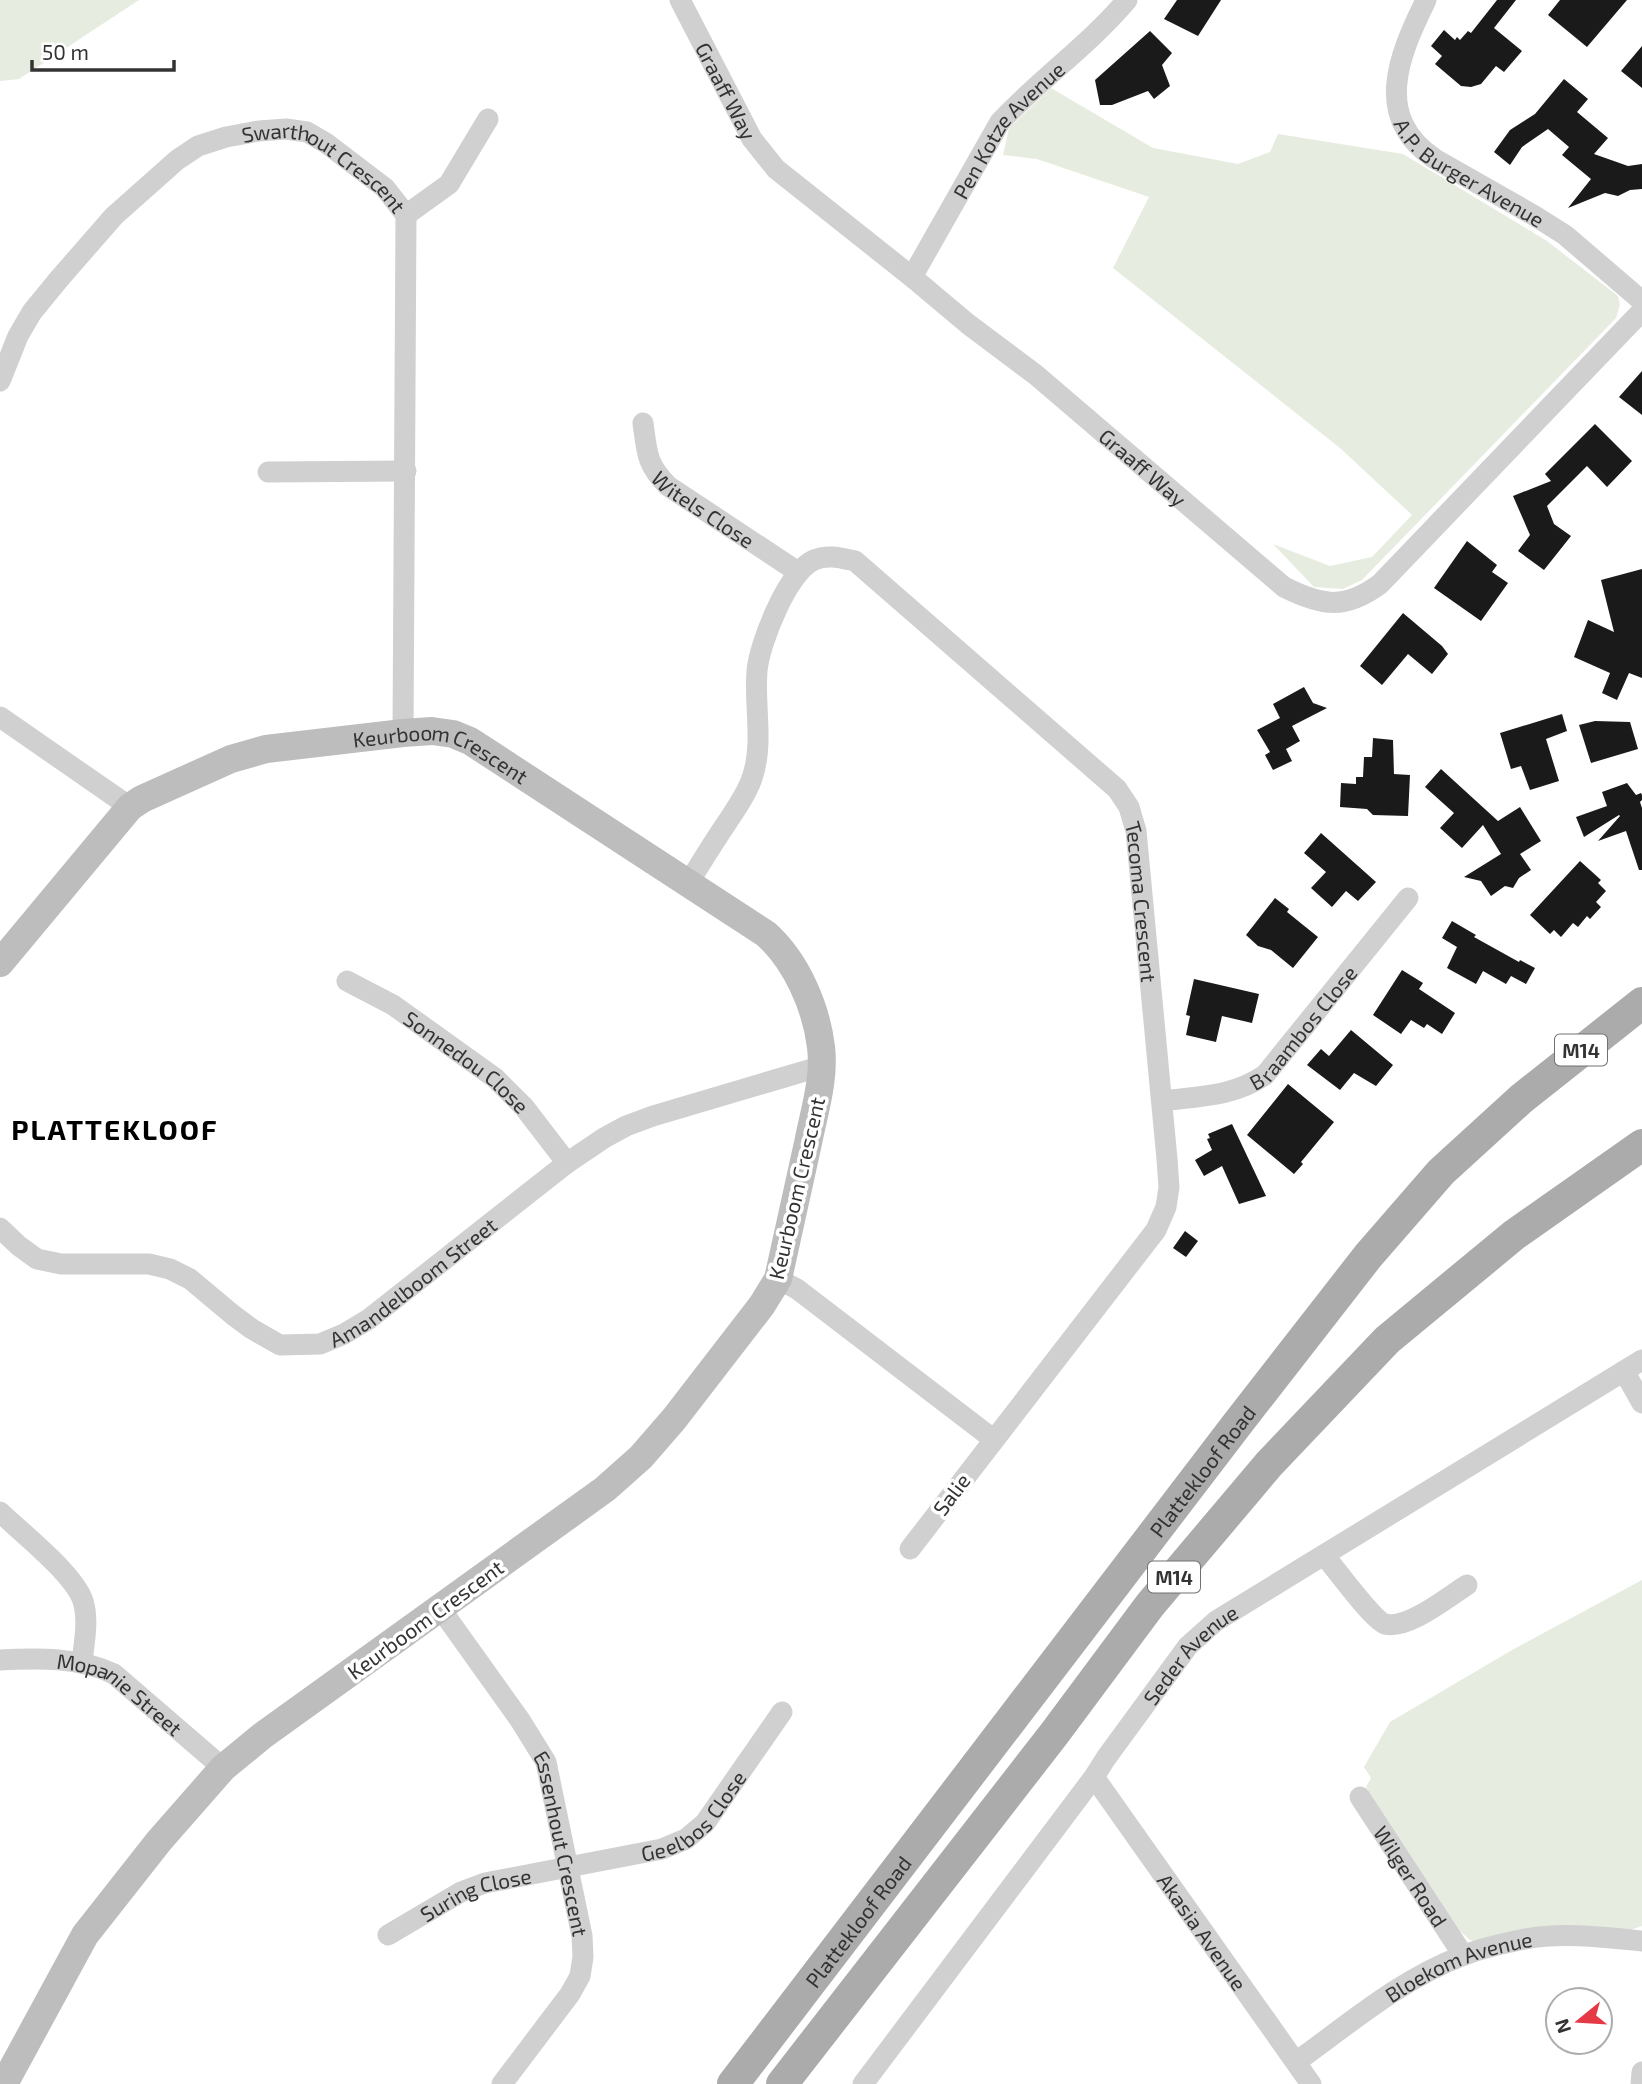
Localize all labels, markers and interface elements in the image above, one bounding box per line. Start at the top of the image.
scale bar [32,28,173,72]
street label: Graaff Way [691,38,762,144]
text: 50 m [42,39,89,64]
street label: Pen Kotze Avenue [947,56,1069,203]
street label: A.P. Burger Avenue [1390,114,1549,231]
street label: Swarthout Crescent [239,116,412,217]
street label: Graaff Way [1095,423,1192,511]
street label: Witels Close [647,465,759,552]
street label: Keurboom Crescent [351,719,533,788]
street label: Tecoma Crescent [1121,818,1163,983]
street label: Braambos Close [1245,960,1361,1094]
street label: Sonnedou Close [400,1005,535,1118]
road number: M14 [1555,1034,1607,1066]
street label: Keurboom Crescent [763,1094,829,1282]
district label: PLATTEKLOOF [11,1112,219,1146]
street label: Amandelboom Street [325,1211,501,1351]
street label: Plattekloof Road [1143,1400,1260,1541]
street label: Salie [927,1468,975,1520]
street label: Keurboom Crescent [342,1554,508,1684]
road number: M14 [1148,1562,1200,1592]
street label: Seder Avenue [1137,1599,1242,1709]
street label: Mopanie Street [56,1647,188,1740]
street label: Essenhout Crescent [529,1746,594,1938]
street label: Geelbos Close [639,1766,750,1865]
street label: Wilger Road [1369,1821,1453,1931]
street label: Plattekloof Road [799,1850,916,1992]
street label: Suring Close [415,1862,533,1926]
street label: Akasia Avenue [1153,1868,1253,1995]
street label: Bloekom Avenue [1380,1925,1534,2007]
north arrow [1544,1986,1614,2056]
text: N [1549,2016,1575,2036]

